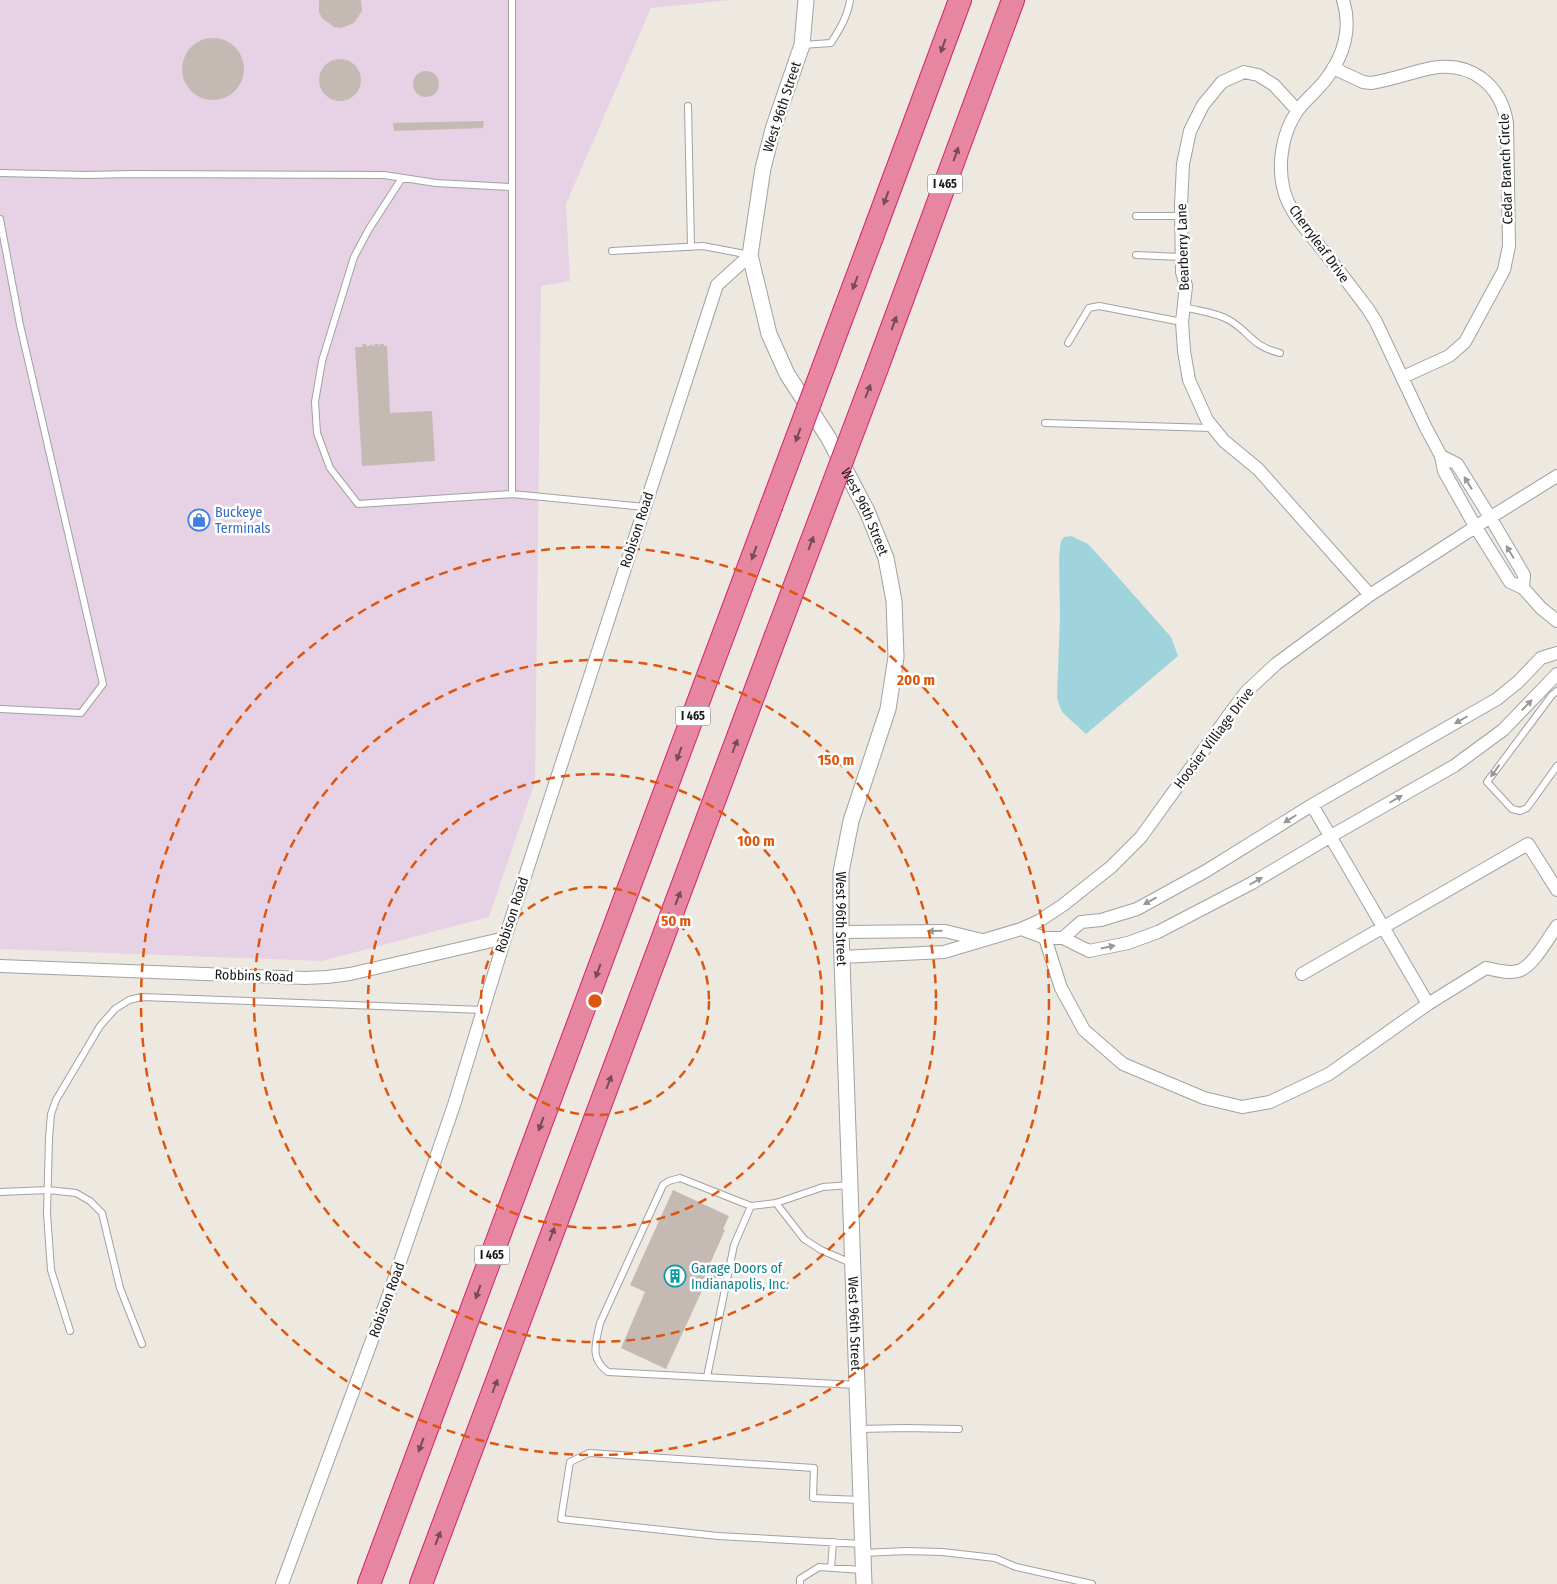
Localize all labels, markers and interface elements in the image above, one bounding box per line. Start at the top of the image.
one-way arrow [939,39,947,54]
street label: West 96th Street [759,59,805,155]
street label: Cedar Branch Circle [1496,113,1516,225]
one-way arrow [952,146,960,161]
road number: I 465 [928,174,962,193]
one-way arrow [882,191,890,206]
street label: Cherryleaf Drive [1285,202,1353,286]
street label: Bearberry Lane [1173,203,1193,291]
one-way arrow [851,276,859,291]
one-way arrow [891,315,898,330]
one-way arrow [864,383,872,398]
one-way arrow [794,428,802,443]
street label: West 96th Street [837,465,893,558]
one-way arrow [1464,477,1473,490]
street label: Robison Road [617,490,657,570]
place label: Buckeye Terminals [215,504,271,537]
shop icon: Buckeye Terminals [187,508,211,532]
one-way arrow [807,535,815,550]
one-way arrow [750,545,757,560]
one-way arrow [1505,545,1514,558]
text: 200 m [896,671,935,689]
street label: Hoosier Villiage Drive [1170,684,1258,792]
one-way arrow [1521,699,1533,711]
road number: I 465 [676,706,710,726]
one-way arrow [1453,716,1468,724]
one-way arrow [731,738,739,753]
one-way arrow [675,747,683,762]
text: 150 m [818,751,854,769]
one-way arrow [1490,764,1501,777]
one-way arrow [1389,794,1402,803]
one-way arrow [1283,814,1296,824]
text: 100 m [737,832,775,850]
street label: West 96th Street [832,871,851,967]
street label: Robison Road [492,875,532,955]
one-way arrow [1248,877,1263,885]
one-way arrow [674,890,682,905]
one-way arrow [1143,897,1157,906]
text: 50 m [661,912,691,930]
one-way arrow [926,927,942,935]
one-way arrow [1100,943,1116,951]
one-way arrow [594,964,601,979]
street label: Robbins Road [214,966,294,986]
centre of rings [586,992,604,1010]
one-way arrow [605,1074,613,1089]
one-way arrow [537,1116,544,1131]
one-way arrow [548,1226,556,1241]
road number: I 465 [474,1246,510,1264]
street label: Robison Road [366,1260,408,1340]
place label: Garage Doors of Indianapolis, Inc. [691,1260,789,1293]
building icon: Garage Doors of Indianapolis, Inc. [663,1264,687,1288]
street label: West 96th Street [845,1276,865,1372]
one-way arrow [474,1285,482,1300]
one-way arrow [491,1378,499,1393]
one-way arrow [417,1437,424,1452]
one-way arrow [435,1531,442,1546]

